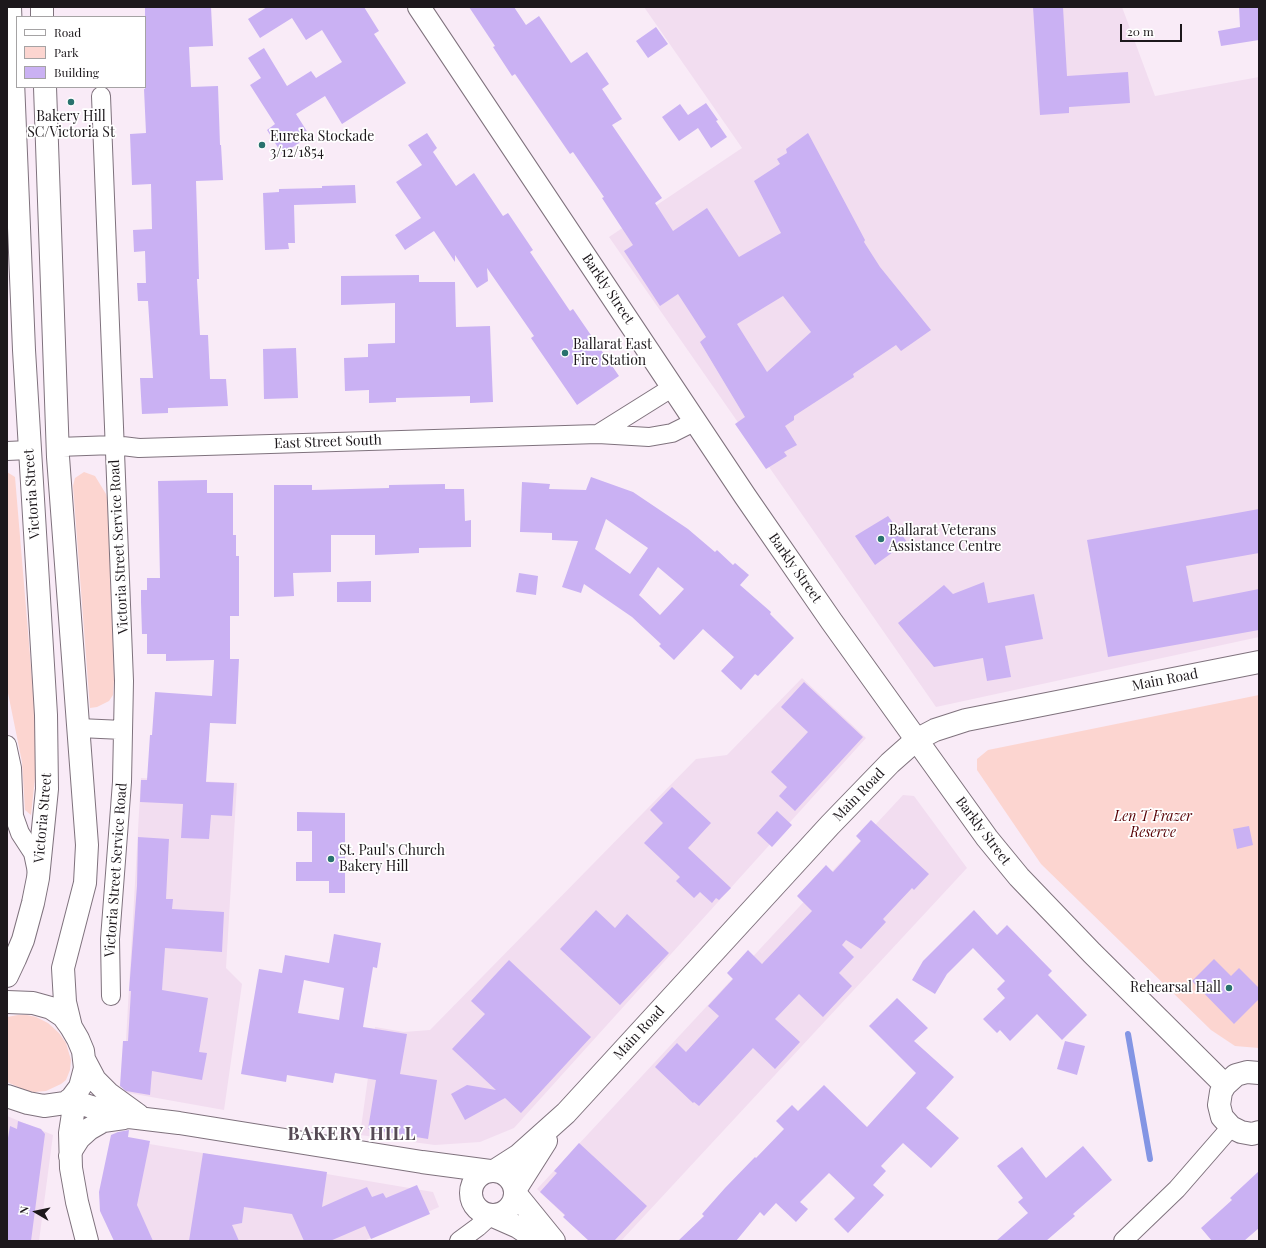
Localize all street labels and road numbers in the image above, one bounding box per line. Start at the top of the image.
street label: Barkly Street [578,251,638,327]
street label: East Street South [274,432,382,452]
street label: Victoria Street [20,448,44,540]
street label: Victoria Street Service Road [106,459,132,635]
street label: Barkly Street [765,530,825,606]
street label: Main Road [1131,665,1199,695]
street label: Main Road [830,765,888,825]
street label: Victoria Street [31,772,55,864]
street label: Victoria Street Service Road [102,782,130,958]
street label: Barkly Street [952,794,1014,868]
street label: Main Road [610,1003,668,1063]

